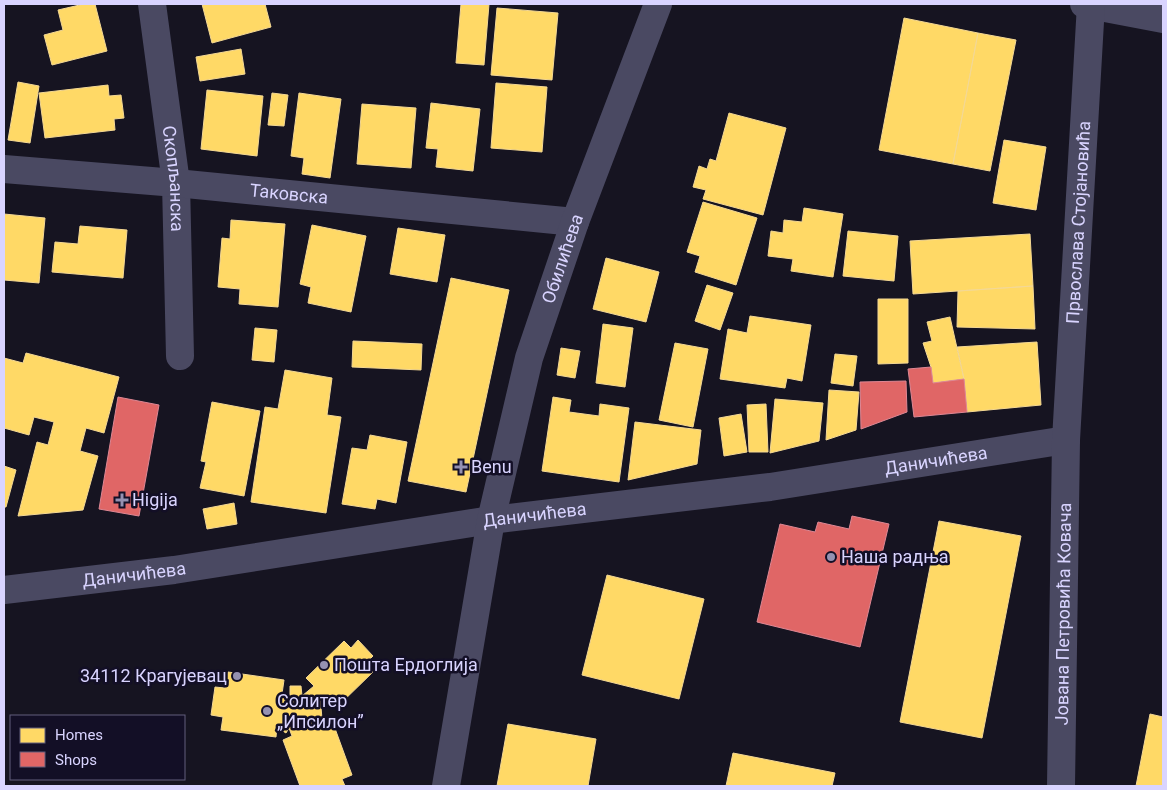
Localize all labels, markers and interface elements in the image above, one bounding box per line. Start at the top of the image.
street label: Првослава Стојановића [1062,120,1094,325]
street label: Скопљанска [158,124,188,232]
street label: Таковска [249,179,329,208]
street label: Обилићева [537,211,587,306]
street label: Даничићева [883,442,989,479]
place label: Benu [471,456,512,477]
marker: Benu [455,461,467,473]
place label: Higija [132,489,178,510]
marker: Higija [116,494,128,506]
street label: Даничићева [481,498,588,531]
street label: Јована Петровића Ковача [1051,502,1075,726]
place label: Наша радња [841,546,949,567]
marker: Наша радња [825,551,837,563]
street label: Даничићева [81,557,187,591]
place label: Пошта Ердоглија [334,654,478,675]
marker: Пошта Ердоглија [318,659,330,671]
place label: 34112 Крагујевац [80,665,227,686]
marker: 34112 Крагујевац [231,670,243,682]
place label: Солитер „Ипсилон” [277,690,364,732]
marker: Солитер „Ипсилон” [261,705,273,717]
legend [10,715,185,780]
text: Homes [55,726,103,744]
text: Shops [55,751,97,769]

